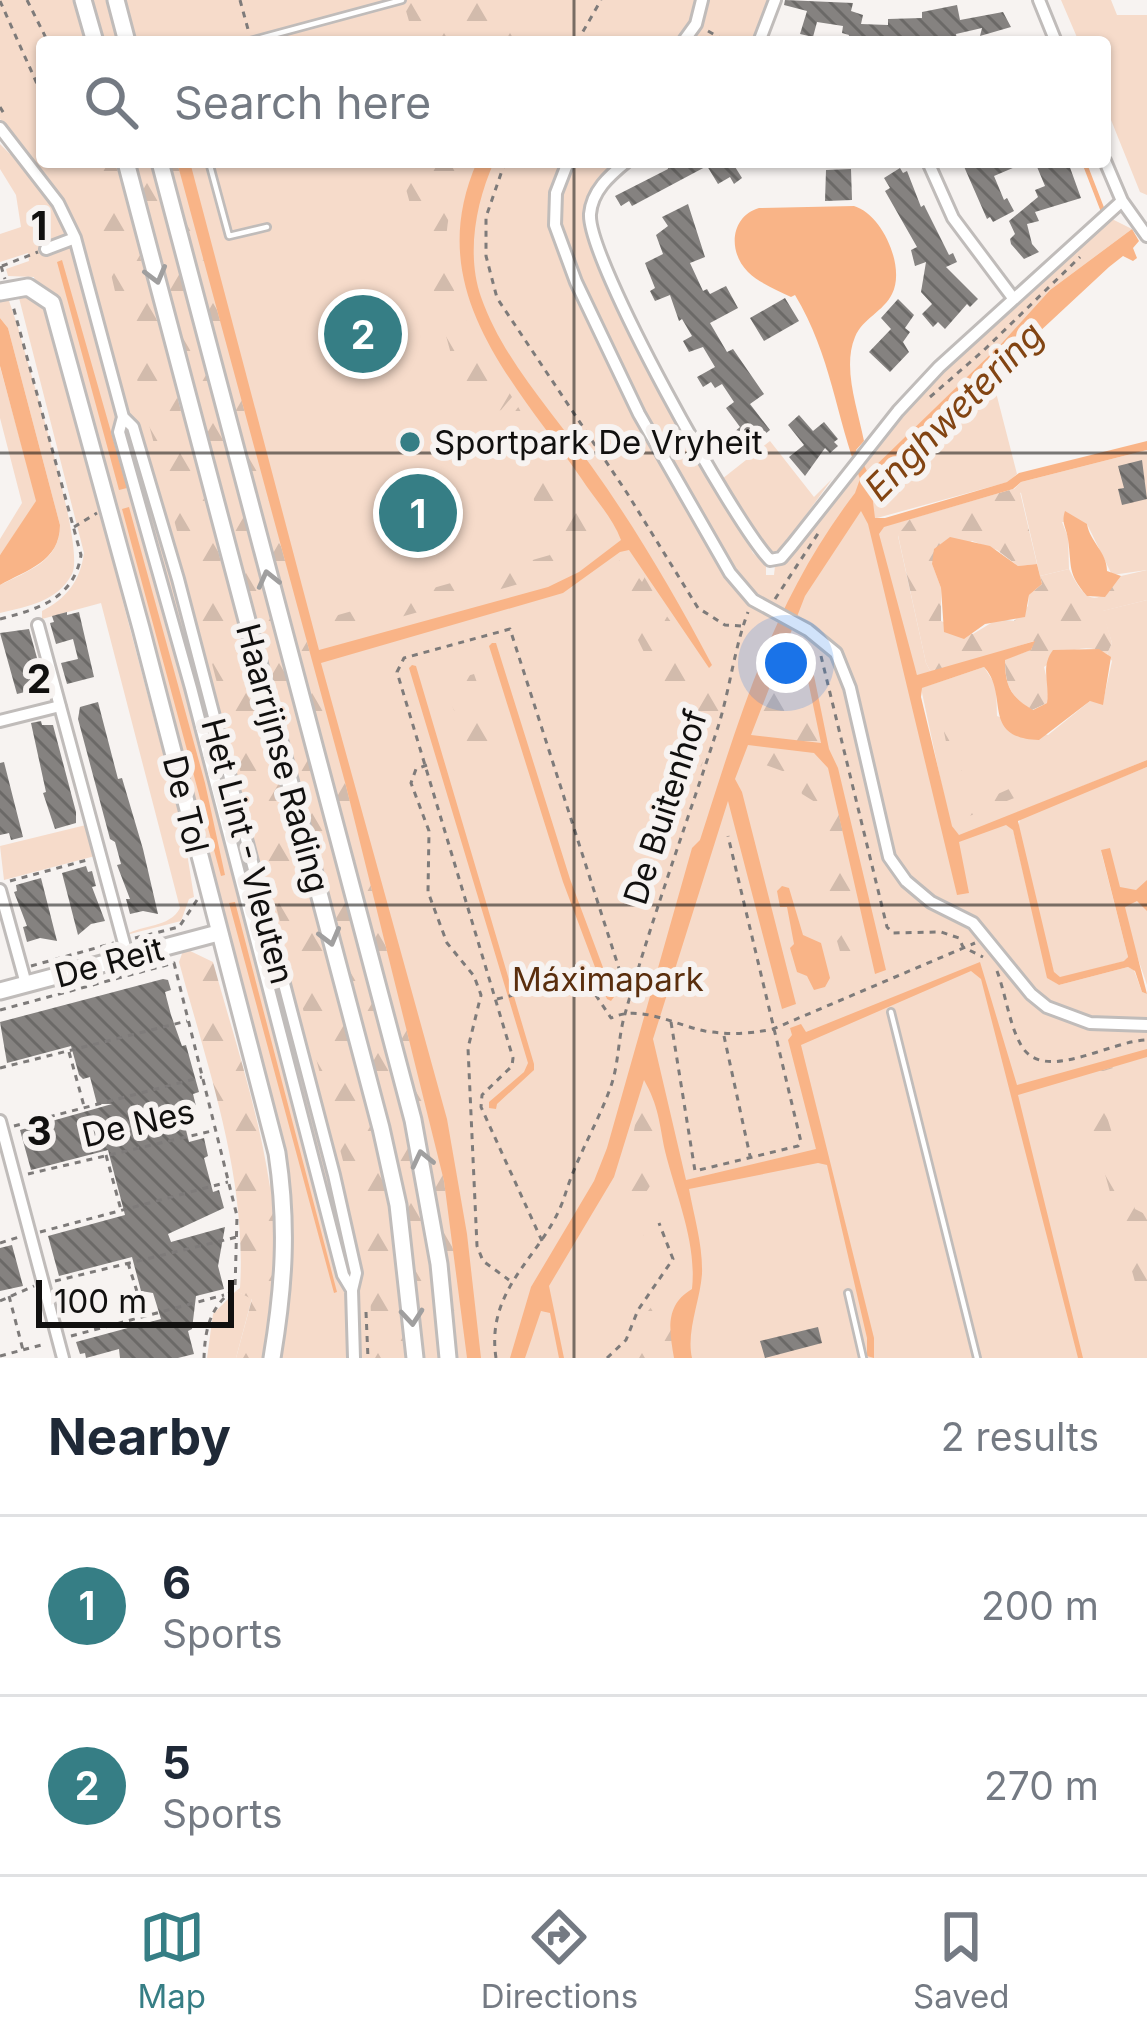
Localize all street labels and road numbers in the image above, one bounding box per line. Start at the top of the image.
street label: Haarrijnse Rading [228,619,338,897]
street label: De Buitenhof [615,705,715,909]
street label: Het Lint - Vleuten [193,714,303,988]
street label: De Tol [155,751,217,857]
street label: De Reit [50,928,168,996]
street label: De Nes [78,1091,198,1155]

